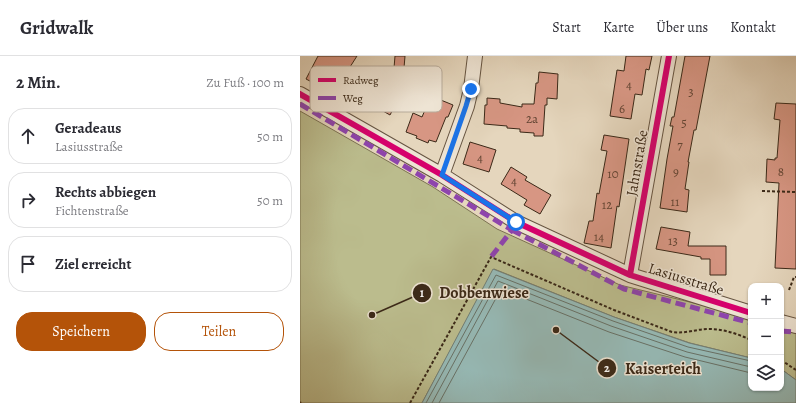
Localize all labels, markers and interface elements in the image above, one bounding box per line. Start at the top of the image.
text: Gridwalk [20,15,93,41]
text: Start [552,18,581,37]
text: Karte [603,18,634,37]
text: Über uns [656,18,708,37]
text: Kontakt [730,18,776,37]
legend [310,66,442,112]
text: 2 Min. [16,71,61,94]
text: Radweg [343,73,379,88]
text: Zu Fuß · 100 m [206,74,284,91]
house number: 4 [626,76,632,93]
route end [462,80,480,98]
house number: 3 [688,83,694,100]
text: Weg [342,91,363,106]
house number: 6 [619,100,625,117]
house number: 2a [526,110,538,127]
house number: 5 [681,114,687,131]
text: Geradeaus [55,118,121,138]
icon: ahead [17,125,39,147]
text: 50 m [257,128,283,145]
street label: Jahnstraße [621,128,653,198]
house number: 7 [677,136,683,153]
text: Lasiusstraße [55,138,123,155]
house number: 4 [477,149,483,166]
house number: 9 [673,163,679,180]
house number: 8 [778,163,784,180]
house number: 10 [607,165,619,182]
house number: 4 [511,172,517,189]
text: Rechts abbiegen [55,182,156,202]
icon: right [17,189,39,211]
text: 50 m [257,192,283,209]
house number: 11 [671,193,680,210]
house number: 12 [602,196,612,213]
text: Fichtenstraße [55,202,129,219]
route start [507,213,525,231]
house number: 14 [594,228,604,245]
house number: 13 [668,232,678,249]
icon: arrive [17,253,39,275]
text: Ziel erreicht [55,254,131,274]
street label: Lasiusstraße [646,258,727,300]
callout: Dobbenwiese [412,279,537,307]
text: Dobbenwiese [439,282,529,304]
map controls [748,283,784,391]
button: + [748,283,784,319]
text: 1 [420,285,425,301]
button: Speichern [16,312,146,351]
button: Teilen [154,312,284,351]
button: − [748,319,784,355]
callout: Kaiserteich [597,354,709,382]
button: layers [748,355,784,391]
text: Kaiserteich [625,358,701,380]
text: 2 [604,360,610,376]

